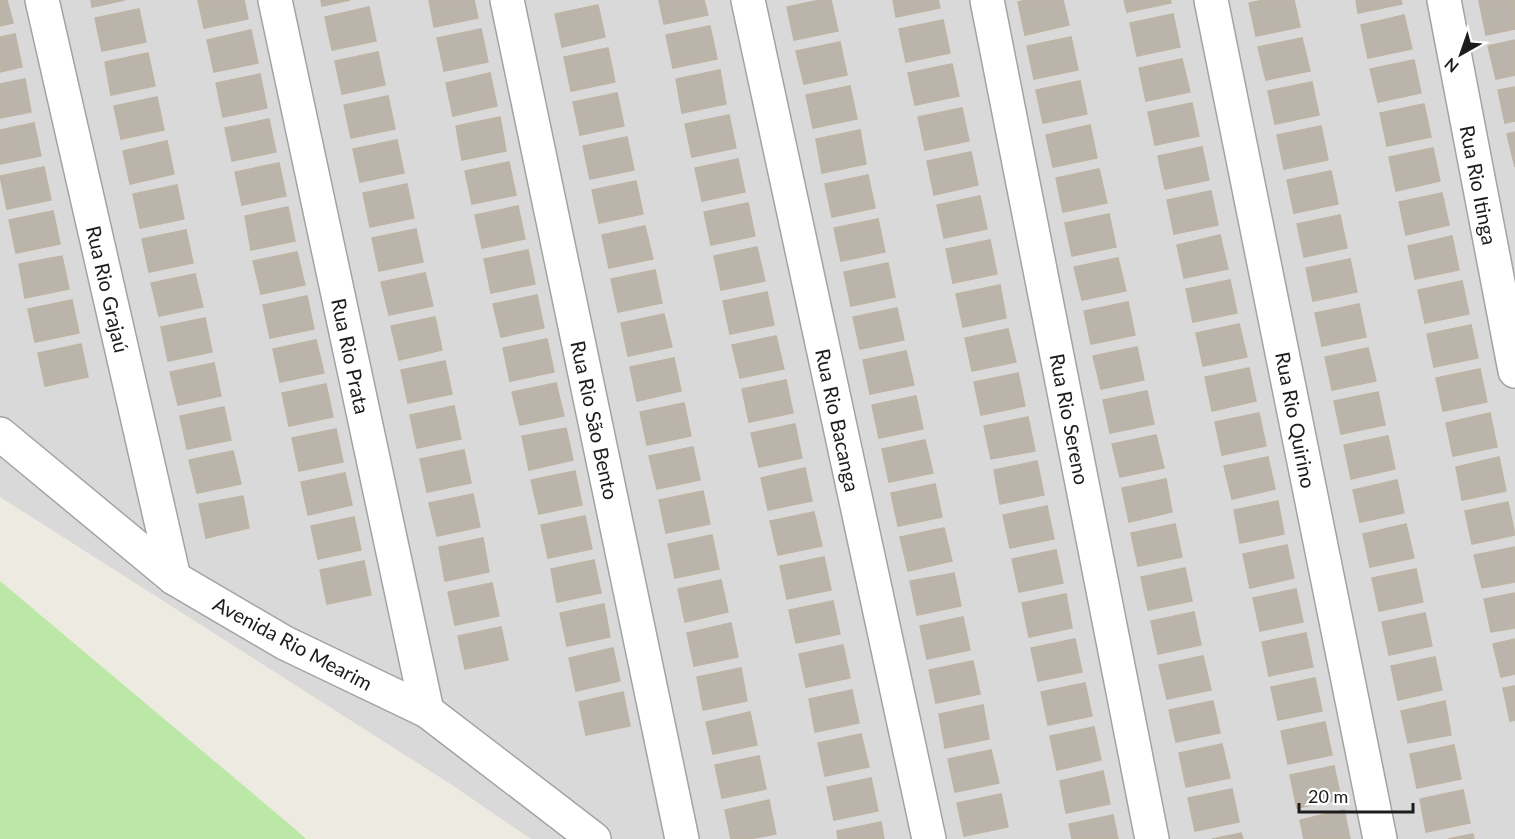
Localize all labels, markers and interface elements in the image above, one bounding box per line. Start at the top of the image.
north arrow [1431,24,1491,84]
text: N [1440,55,1462,77]
street label: Rua Rio Itinga [1456,123,1502,247]
street label: Rua Rio Grajaú [82,223,134,355]
street label: Rua Rio Prata [327,296,375,416]
street label: Rua Rio São Bento [566,338,624,502]
street label: Rua Rio Bacanga [811,346,865,494]
street label: Rua Rio Quirino [1271,350,1321,490]
street label: Rua Rio Sereno [1046,351,1094,487]
street label: Avenida Rio Mearim [209,591,377,695]
scale bar [1299,776,1413,814]
text: 20 m [1308,785,1348,807]

